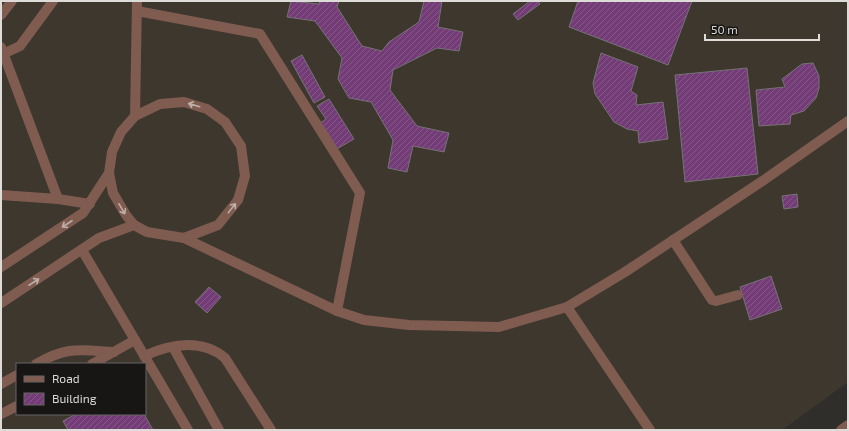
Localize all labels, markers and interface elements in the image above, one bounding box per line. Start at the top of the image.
scale bar [705,16,819,42]
text: 50 m [711,22,738,36]
one-way arrow [188,101,201,108]
one-way arrow [119,203,127,215]
one-way arrow [227,203,236,213]
one-way arrow [62,220,73,228]
one-way arrow [28,278,39,286]
legend [16,363,146,415]
text: Road [52,371,80,385]
text: Building [52,391,97,405]

